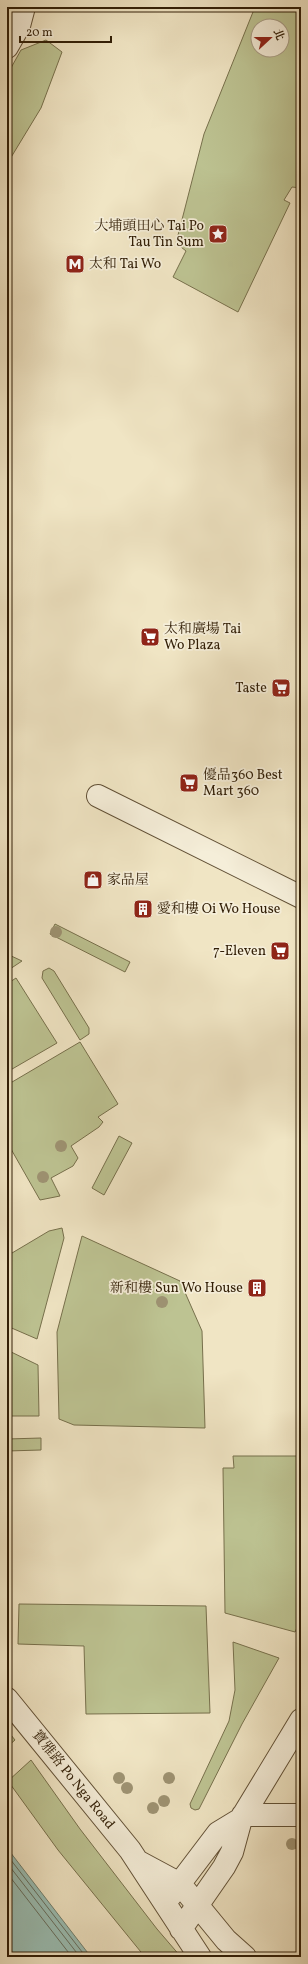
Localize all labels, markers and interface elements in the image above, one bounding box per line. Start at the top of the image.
scale bar [20,18,111,44]
north arrow [250,18,290,58]
text: 20 m [26,25,53,41]
text: 北 [269,27,287,43]
place label: 大埔頭田心 Tai Po Tau Tin Sum [95,217,204,252]
place icon: 大埔頭田心 Tai Po Tau Tin Sum [207,223,229,245]
metro station icon: 太和 Tai Wo [64,253,86,275]
place label: 太和 Tai Wo [89,255,161,274]
place label: 太和廣場 Tai Wo Plaza [164,620,241,655]
supermarket icon: 太和廣場 Tai Wo Plaza [139,626,161,648]
supermarket icon: Taste [270,677,292,699]
place label: Taste [235,679,267,698]
place label: 優品360 Best Mart 360 [203,766,283,801]
supermarket icon: 優品360 Best Mart 360 [178,772,200,794]
shop icon: 家品屋 [82,869,104,891]
place label: 家品屋 [107,871,149,890]
building icon: 愛和樓 Oi Wo House [132,898,154,920]
place label: 愛和樓 Oi Wo House [157,900,281,919]
supermarket icon: 7-Eleven [269,940,291,962]
place label: 7-Eleven [213,942,266,961]
building icon: 新和樓 Sun Wo House [246,1277,268,1299]
place label: 新和樓 Sun Wo House [110,1279,243,1298]
street label: 寶雅路 Po Nga Road [27,1727,119,1833]

